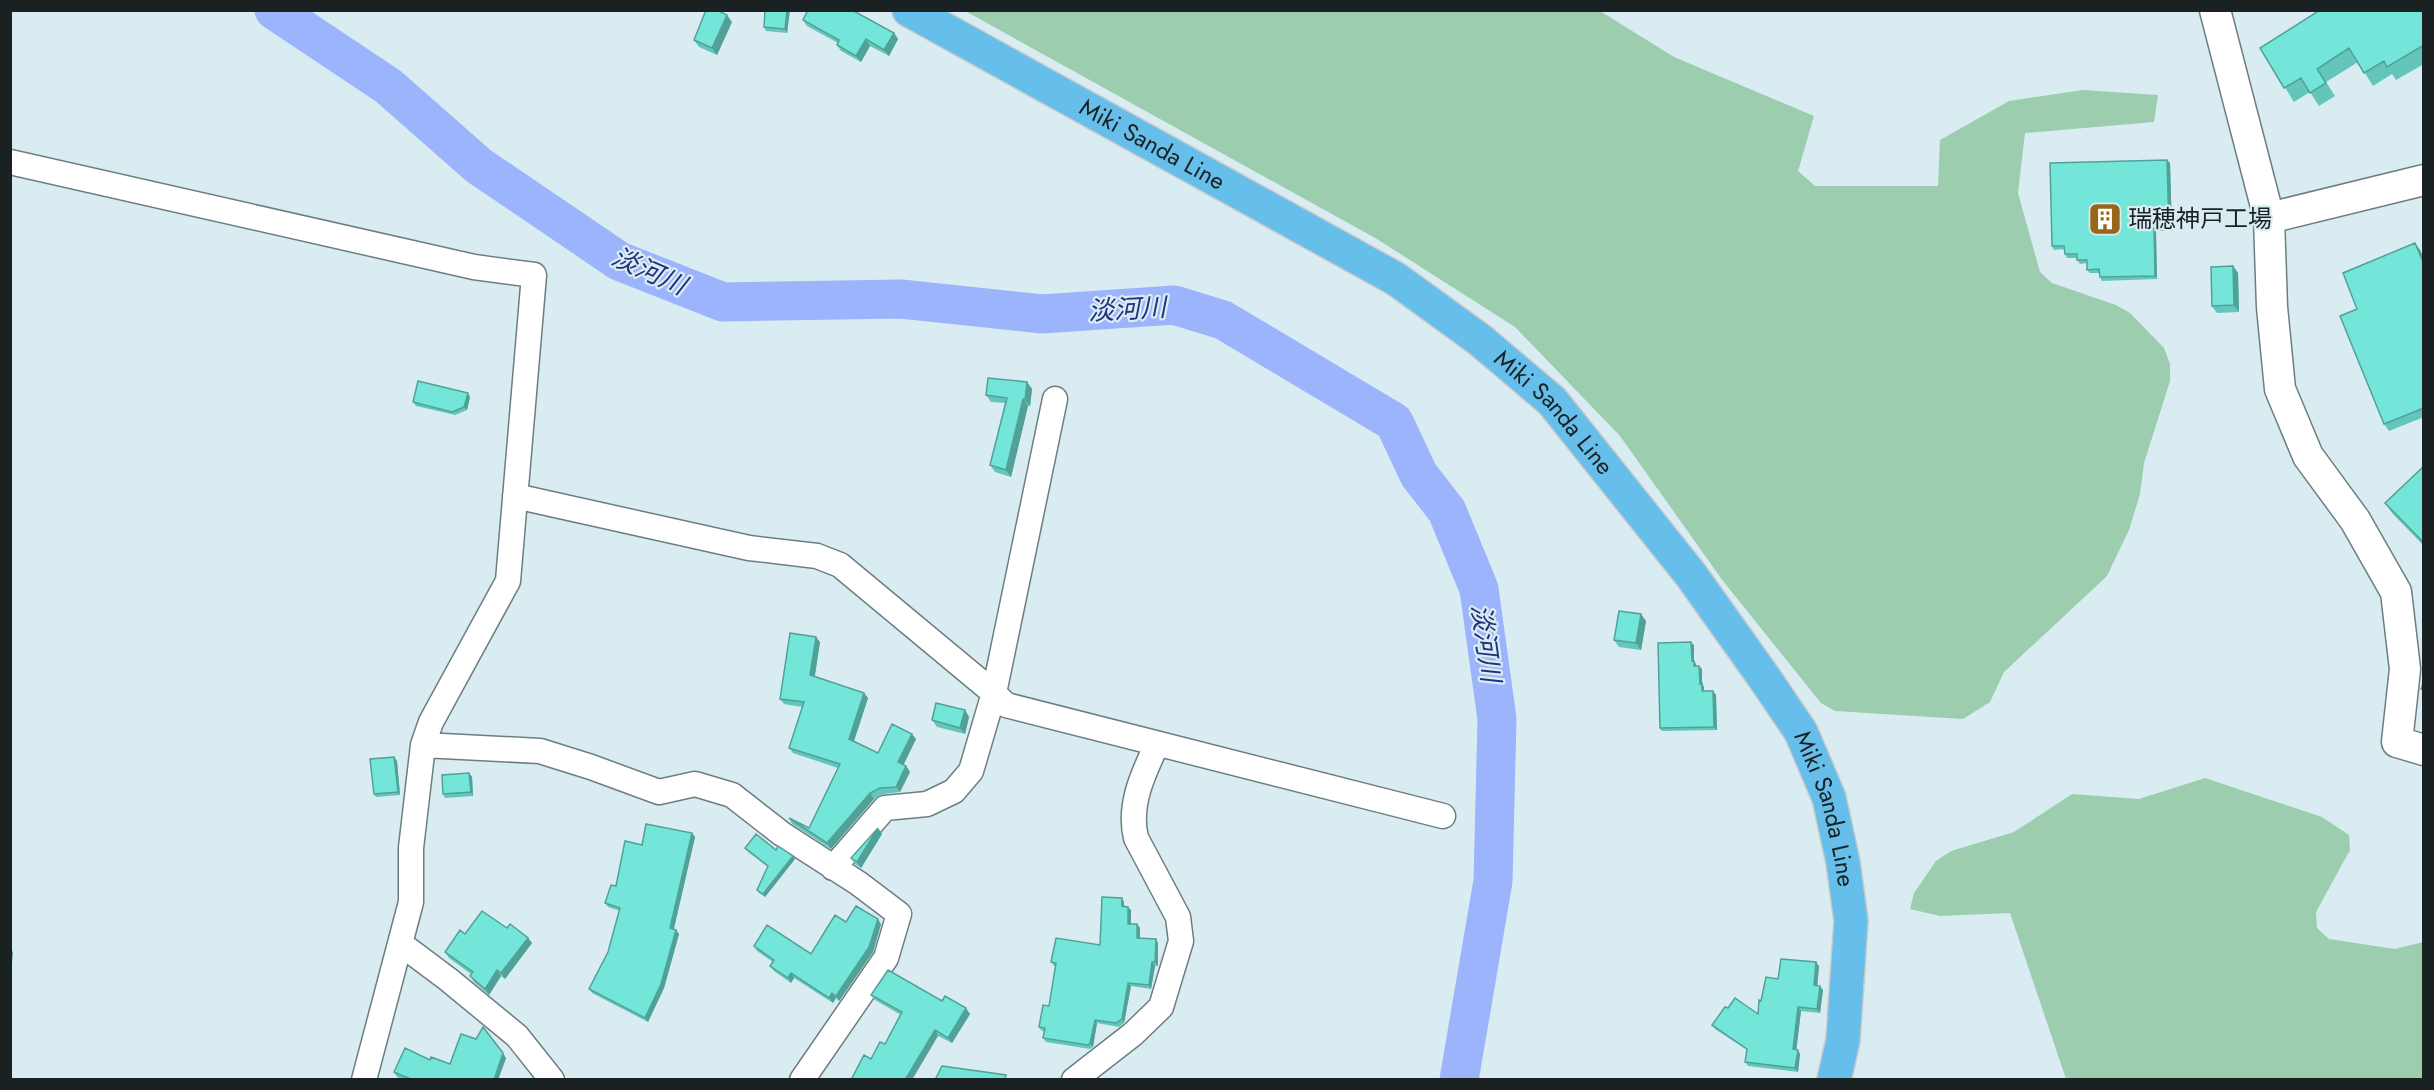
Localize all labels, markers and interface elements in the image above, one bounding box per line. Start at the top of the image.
street label: Miki Sanda Line [1073,90,1232,198]
building icon: 瑞穂神戸工場 [2087,201,2123,237]
place label: 瑞穂神戸工場 [2128,201,2272,236]
water label: 淡河川 [606,238,695,305]
water label: 淡河川 [1087,288,1170,330]
street label: Miki Sanda Line [1487,341,1622,482]
water label: 淡河川 [1462,602,1511,687]
street label: Miki Sanda Line [1785,725,1864,889]

